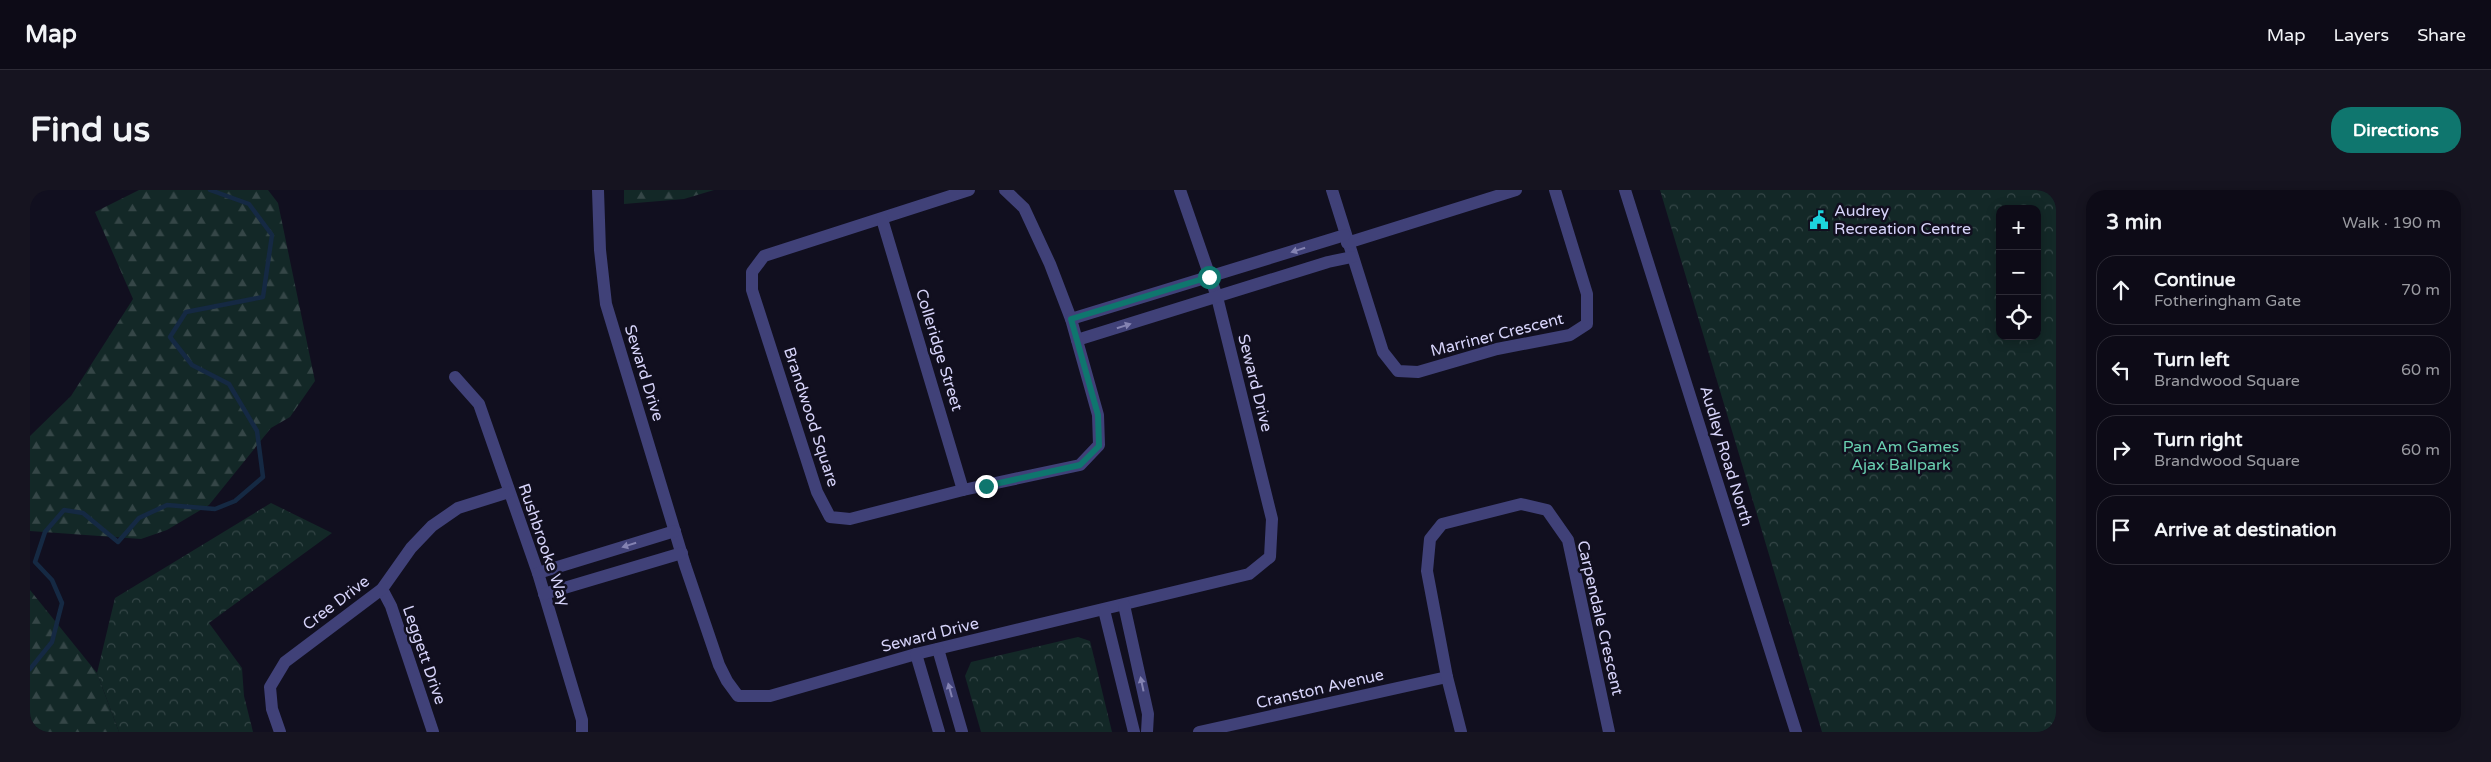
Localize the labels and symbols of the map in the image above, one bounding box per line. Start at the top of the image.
place label: Audrey Recreation Centre [1834,201,1971,239]
public building icon: Audrey Recreation Centre [1808,209,1830,231]
one-way arrow [1291,246,1306,254]
route start [1198,266,1221,289]
street label: Colleridge Street [911,286,967,414]
street label: Marriner Crescent [1428,309,1566,361]
one-way arrow [1116,321,1131,329]
street label: Seward Drive [620,322,668,424]
street label: Seward Drive [1233,332,1277,434]
street label: Brandwood Square [779,345,843,489]
street label: Audley Road North [1695,383,1757,529]
park label: Pan Am Games Ajax Ballpark [1843,437,1959,475]
route end [975,475,998,498]
street label: Rushbrooke Way [514,481,575,610]
street label: Carpendale Crescent [1572,539,1628,697]
one-way arrow [621,541,636,549]
street label: Cree Drive [299,571,373,635]
street label: Leggett Drive [398,603,450,707]
street label: Seward Drive [879,613,981,657]
street label: Cranston Avenue [1254,665,1386,713]
one-way arrow [1137,676,1145,692]
one-way arrow [946,683,954,698]

